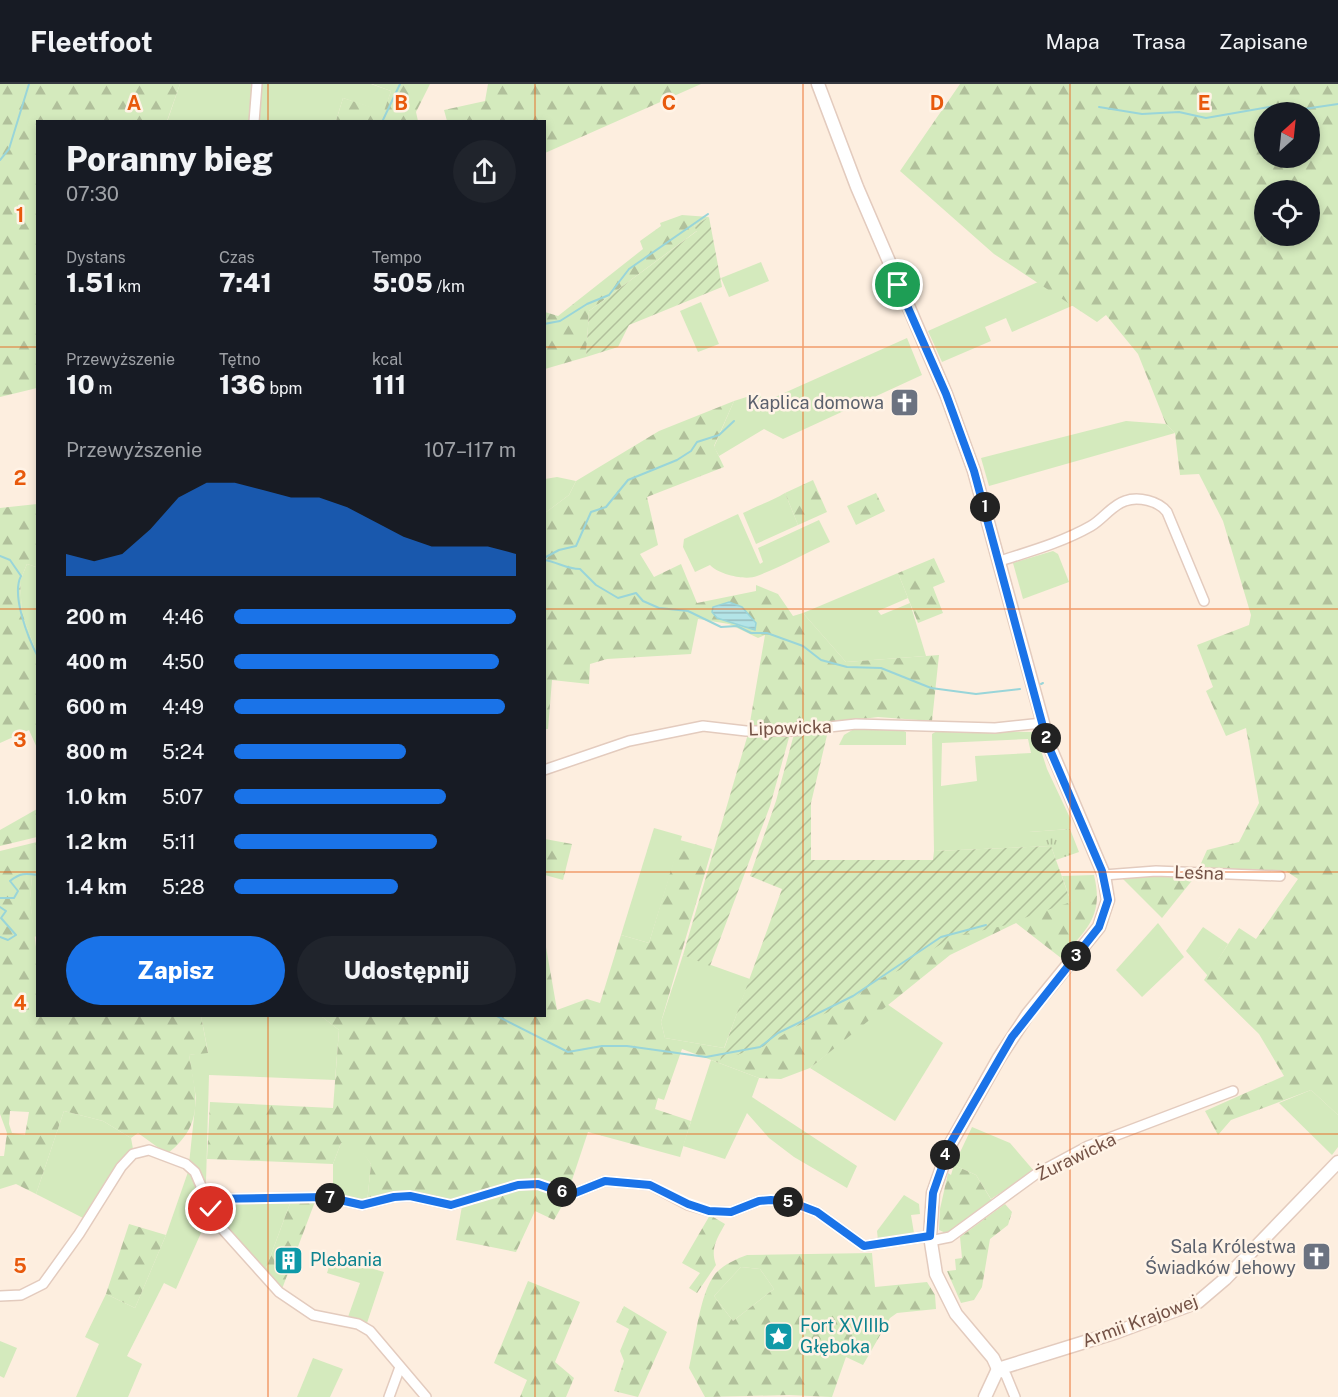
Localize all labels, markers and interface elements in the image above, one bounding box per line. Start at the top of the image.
text: Fleetfoot [30,25,153,58]
text: Mapa [1045,29,1100,54]
text: Trasa [1133,29,1186,54]
text: Zapisane [1219,29,1308,54]
text: A [127,91,141,115]
text: B [394,91,408,115]
text: C [662,91,676,115]
text: D [930,91,944,115]
text: E [1198,91,1210,115]
north arrow [1254,102,1320,168]
map controls [1254,102,1320,246]
text: Poranny bieg [66,140,273,178]
button: share [453,140,516,203]
button: locate [1254,180,1320,246]
text: 07:30 [66,182,119,206]
text: 1 [16,203,24,227]
text: Dystans [66,248,126,267]
text: Czas [219,248,255,267]
text: Tempo [372,248,422,267]
pin [872,259,923,310]
text: 1.51 [66,267,114,298]
text: 7:41 [219,267,272,298]
text: 5:05 [372,267,433,298]
icon: arrive [881,268,914,301]
text: km [114,277,141,296]
text: /km [433,277,465,296]
text: Przewyższenie [66,350,175,369]
text: Tętno [219,350,261,369]
text: kcal [372,350,403,369]
text: 10 [66,369,95,400]
text: 136 [219,369,266,400]
text: 111 [372,369,406,400]
text: m [95,379,112,398]
text: bpm [266,379,302,398]
church icon: Kaplica domowa [889,387,921,419]
place label: Kaplica domowa [747,392,884,413]
text: Przewyższenie [66,438,202,462]
text: 107–117 m [424,438,516,462]
text: 2 [14,466,26,490]
pin: 1 [970,492,1000,522]
text: 1 [982,497,988,516]
text: 200 m [66,605,127,629]
text: 4:46 [162,605,204,629]
text: 400 m [66,650,127,674]
text: 4:50 [162,650,204,674]
text: 600 m [66,695,127,719]
text: 4:49 [162,695,204,719]
street label: Lipowicka [748,716,832,739]
pin: 2 [1031,723,1061,753]
text: 3 [13,728,27,752]
text: 2 [1041,728,1051,747]
text: 800 m [66,740,128,764]
text: 5:24 [162,740,204,764]
text: 1.0 km [66,785,127,809]
text: 5:07 [162,785,203,809]
text: 1.2 km [66,830,127,854]
text: 5:11 [162,830,196,854]
street label: Leśna [1174,861,1224,884]
text: 1.4 km [66,875,127,899]
text: 5:28 [162,875,205,899]
button: Zapisz [66,936,285,1005]
button: Udostępnij [297,936,516,1005]
pin: 3 [1061,941,1091,971]
text: 3 [1071,946,1081,965]
text: 4 [13,991,27,1015]
street label: Żurawicka [1032,1127,1119,1185]
pin: 4 [930,1140,960,1170]
text: 4 [940,1145,950,1164]
pin: 6 [547,1177,577,1207]
text: 6 [557,1182,567,1201]
pin [185,1183,236,1234]
pin: 7 [315,1183,345,1213]
pin: 5 [773,1187,803,1217]
text: 7 [325,1188,335,1207]
icon: check [194,1192,227,1225]
text: 5 [783,1192,793,1211]
place label: Sala Królestwa Świadków Jehowy [1145,1236,1296,1278]
church icon: Sala Królestwa Świadków Jehowy [1301,1241,1333,1273]
building icon: Plebania [273,1244,305,1276]
place label: Plebania [310,1249,382,1270]
text: 5 [13,1254,27,1278]
street label: Armii Krajowej [1079,1290,1200,1351]
place label: Fort XVIIIb Głęboka [800,1315,889,1357]
place icon: Fort XVIIIb Głęboka [763,1320,795,1352]

